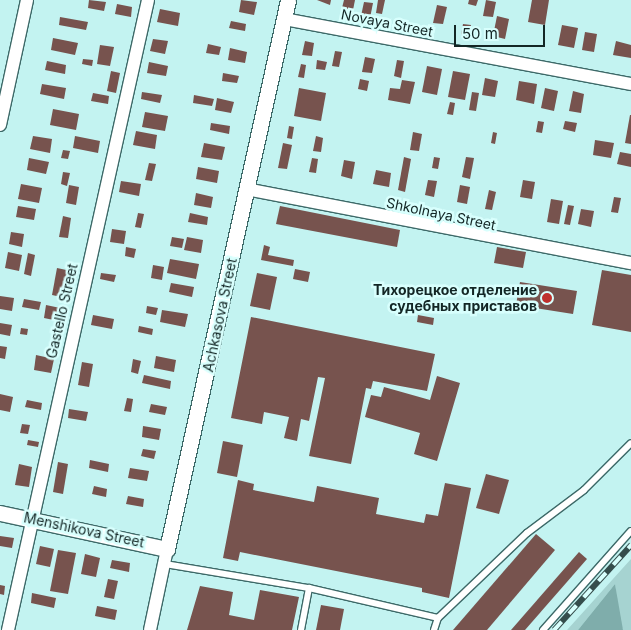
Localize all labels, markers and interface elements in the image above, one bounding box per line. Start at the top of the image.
street label: Novaya Street [340,6,434,40]
scale bar [456,15,547,47]
text: 50 m [462,24,498,43]
street label: Shkolnaya Street [385,194,497,234]
street label: Achkasova Street [200,256,240,374]
street label: Gastello Street [43,262,81,360]
place label: Тихорецкое отделение судебных приставов [373,282,537,314]
marker: Тихорецкое отделение судебных приставов [541,292,553,304]
street label: Menshikova Street [22,509,146,551]

